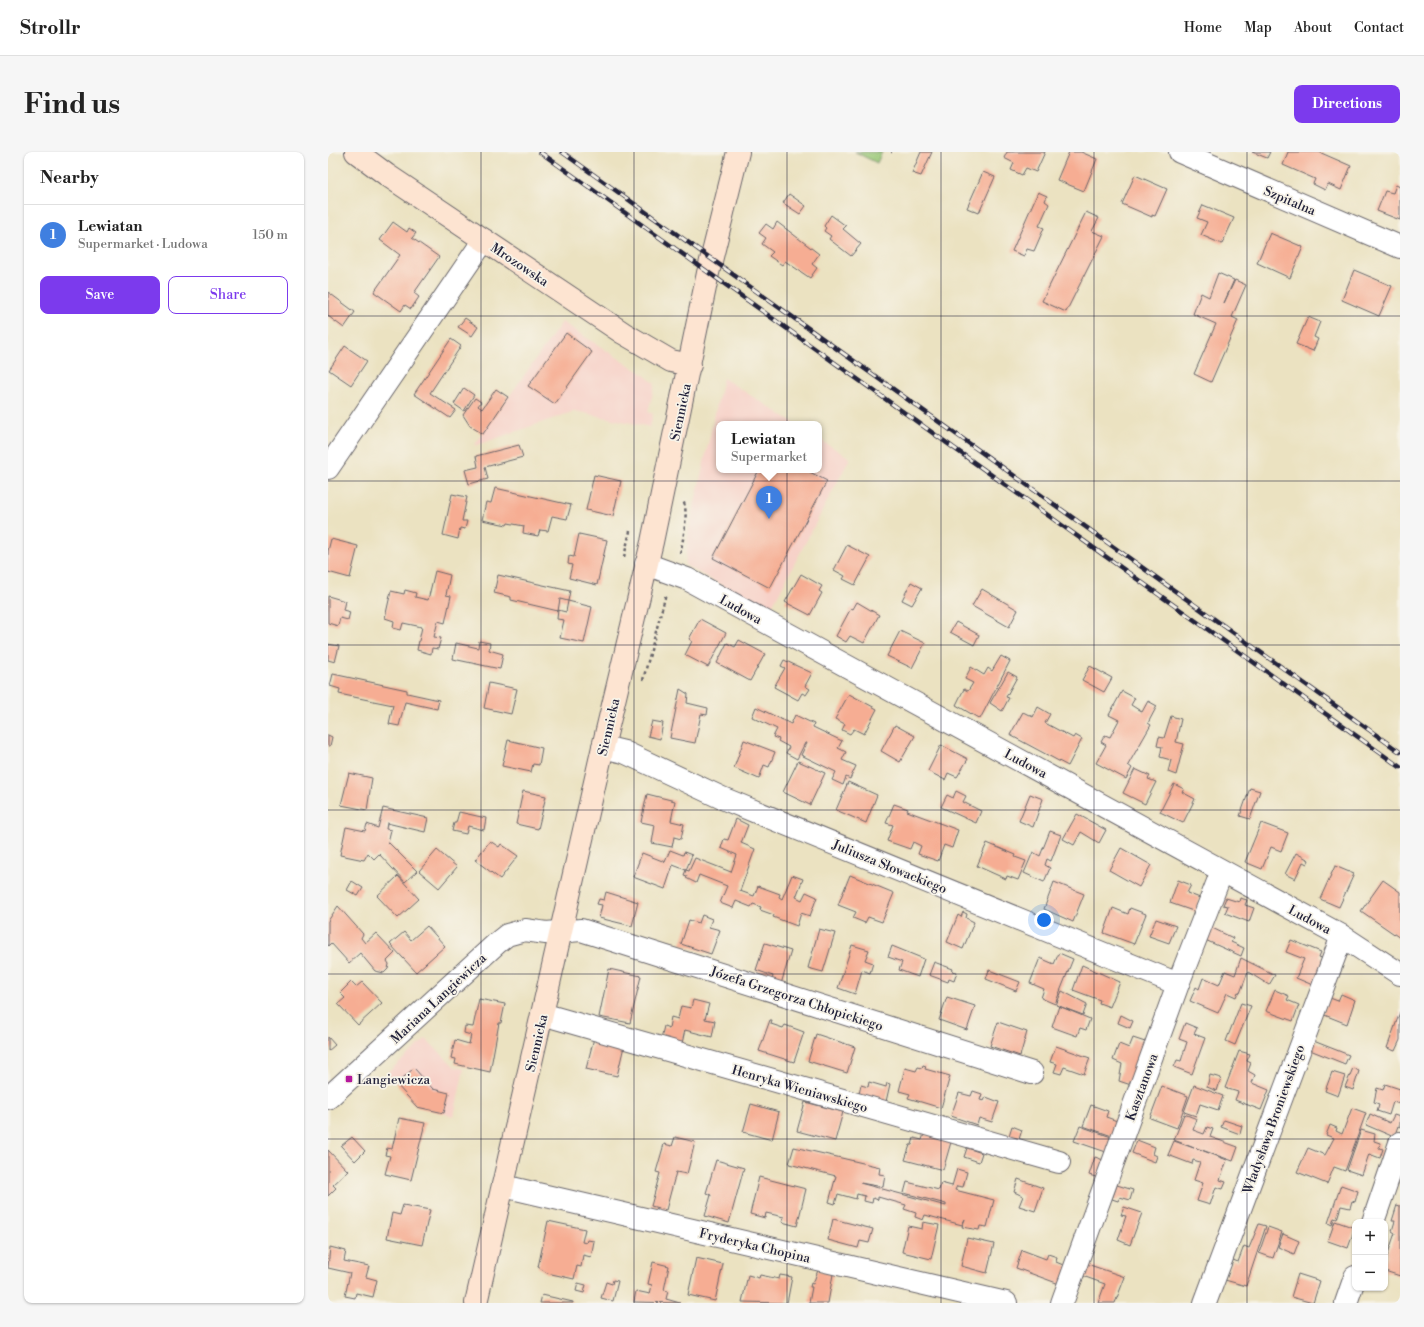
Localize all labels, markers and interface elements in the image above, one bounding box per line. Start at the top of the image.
text: Strollr [20,16,81,40]
text: Home [1184,19,1222,37]
text: Map [1244,19,1272,37]
text: About [1294,19,1332,37]
text: Contact [1354,19,1404,37]
button: Directions [1294,85,1400,123]
text: Find us [24,87,120,122]
text: Nearby [40,167,99,189]
street label: Szpitalna [1261,183,1318,219]
text: Lewiatan [78,217,143,236]
text: 1 [50,227,56,243]
text: 150 m [253,227,288,243]
text: Supermarket · Ludowa [78,236,208,252]
street label: Mrozowska [488,240,552,290]
button: Save [40,276,160,314]
button: Share [168,276,288,314]
street label: Siennicka [667,382,695,442]
popup [716,421,822,473]
text: Lewiatan [731,430,796,449]
text: Supermarket [731,449,807,465]
pin: 1 [756,486,782,519]
street label: Ludowa [716,592,765,628]
street label: Siennicka [595,697,623,758]
street label: Ludowa [1001,746,1050,782]
street label: Juliusza Słowackiego [829,836,949,897]
street label: Ludowa [1285,902,1334,938]
your location [1034,910,1054,930]
street label: Mariana Langiewicza [388,950,490,1047]
street label: Józefa Grzegorza Chłopickiego [707,963,885,1034]
street label: Siennicka [523,1013,551,1074]
street label: Władysława Broniewskiego [1239,1043,1308,1197]
street label: Kasztanowa [1122,1051,1162,1123]
street label: Henryka Wieniawskiego [730,1062,870,1116]
place label: Langiewicza [357,1072,431,1088]
marker: Langiewicza [344,1074,354,1084]
map controls [1352,1219,1388,1291]
button: + [1352,1219,1388,1255]
street label: Fryderyka Chopina [698,1225,812,1267]
button: − [1352,1255,1388,1291]

